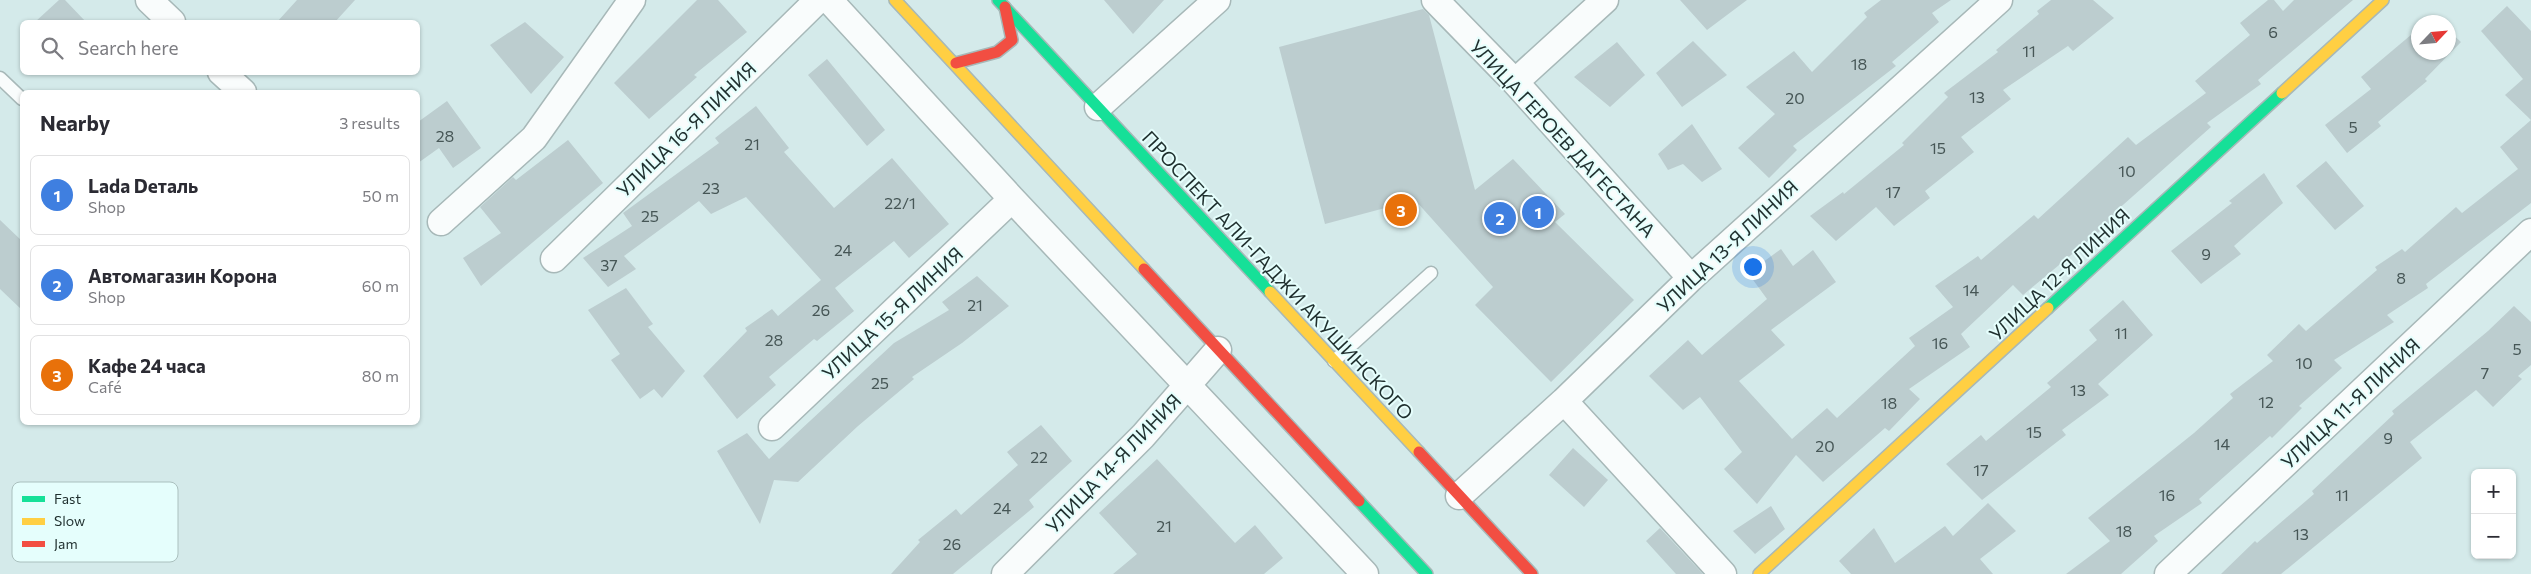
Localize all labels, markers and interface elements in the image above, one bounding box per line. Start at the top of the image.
north arrow [2411,15,2456,60]
search box [20,20,420,75]
house number: 6 [2268,22,2278,41]
icon: search [38,34,66,62]
street label: УЛИЦА ГЕРОЕВ ДАГЕСТАНА [1465,34,1661,242]
text: Search here [78,36,178,59]
house number: 11 [2022,41,2036,60]
house number: 18 [1851,54,1867,73]
street label: УЛИЦА 16-Я ЛИНИЯ [612,57,760,201]
house number: 13 [1969,87,1985,106]
house number: 20 [1785,88,1805,107]
text: Nearby [40,110,110,135]
text: 3 results [339,113,400,132]
house number: 5 [2348,117,2358,136]
house number: 28 [436,126,454,145]
street label: ПРОСПЕКТ АЛИ-ГАДЖИ АКУШИНСКОГО [1138,126,1418,424]
house number: 21 [744,134,760,153]
house number: 15 [1930,138,1946,157]
house number: 10 [2118,161,2136,180]
text: Lada Dеталь [88,174,198,197]
street label: УЛИЦА 13-Я ЛИНИЯ [1652,175,1802,317]
house number: 23 [702,178,720,197]
house number: 17 [1885,182,1901,201]
text: 1 [53,186,61,205]
text: 50 m [362,186,399,205]
pin: 3 [1385,191,1417,229]
house number: 22/1 [884,193,916,212]
pin: 1 [1522,193,1554,231]
text: Shop [88,197,126,216]
pin: 2 [1484,199,1516,237]
street label: УЛИЦА 12-Я ЛИНИЯ [1984,203,2134,345]
house number: 25 [641,206,659,225]
house number: 24 [834,240,852,259]
street label: УЛИЦА 15-Я ЛИНИЯ [817,242,967,384]
house number: 9 [2201,244,2211,263]
your location [1740,254,1766,280]
house number: 37 [600,255,618,274]
text: Автомагазин Корона [88,264,277,287]
house number: 8 [2396,268,2406,287]
text: 2 [52,276,62,295]
text: 60 m [362,276,399,295]
house number: 14 [1963,280,1980,299]
text: Shop [88,287,126,306]
house number: 21 [967,295,983,314]
house number: 26 [812,300,830,319]
house number: 11 [2114,323,2128,342]
house number: 28 [765,330,783,349]
house number: 16 [1932,333,1948,352]
street label: УЛИЦА 11-Я ЛИНИЯ [2276,333,2424,473]
house number: 5 [2512,339,2522,358]
house number: 10 [2295,353,2313,372]
text: Кафе 24 часа [88,354,206,377]
house number: 7 [2481,363,2489,382]
text: 3 [52,366,62,385]
text: 80 m [362,366,399,385]
house number: 25 [871,373,889,392]
text: Café [88,377,122,396]
house number: 13 [2070,380,2086,399]
street label: УЛИЦА 14-Я ЛИНИЯ [1041,389,1185,537]
house number: 12 [2258,392,2274,411]
house number: 18 [1881,393,1897,412]
house number: 15 [2026,422,2042,441]
house number: 9 [2383,428,2393,447]
house number: 14 [2214,434,2231,453]
house number: 20 [1815,436,1835,455]
house number: 22 [1030,447,1048,466]
house number: 17 [1973,460,1989,479]
map controls [2471,469,2516,559]
button: + [2471,469,2516,514]
legend [12,482,178,562]
house number: 16 [2159,485,2175,504]
house number: 11 [2335,485,2349,504]
text: Fast [54,490,81,507]
house number: 24 [993,498,1011,517]
text: Slow [54,512,85,529]
button: − [2471,514,2516,559]
house number: 21 [1156,516,1172,535]
house number: 18 [2116,521,2132,540]
house number: 13 [2293,524,2309,543]
house number: 26 [943,534,961,553]
text: Jam [54,535,78,552]

